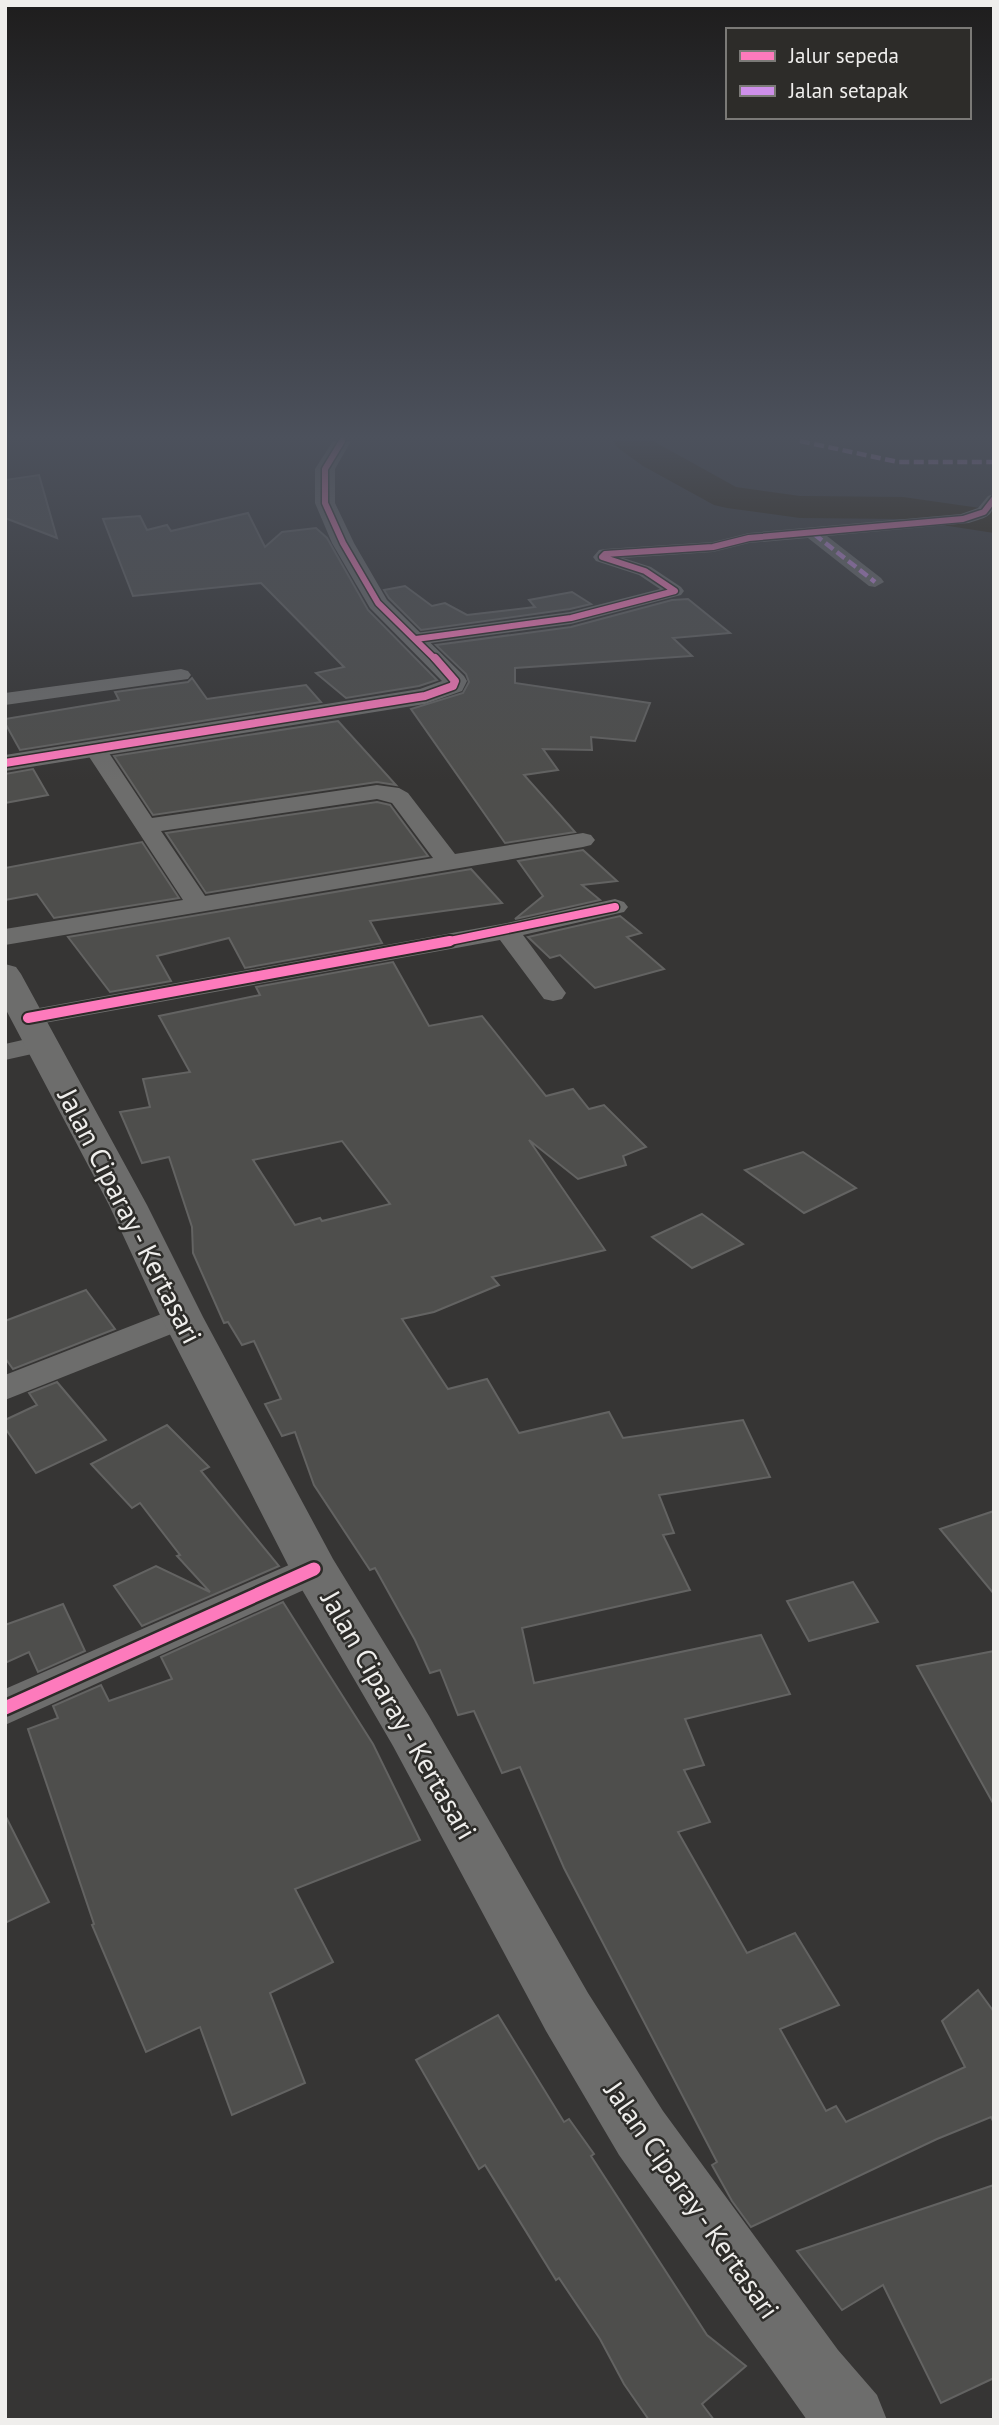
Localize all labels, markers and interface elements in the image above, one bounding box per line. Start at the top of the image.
legend [726,28,971,119]
text: Jalur sepeda [788,42,899,69]
text: Jalan setapak [788,77,908,104]
street label: Jalan Ciparay - Kertasari [50,1081,211,1350]
street label: Jalan Ciparay - Kertasari [312,1583,486,1846]
street label: Jalan Ciparay - Kertasari [596,2073,788,2326]

